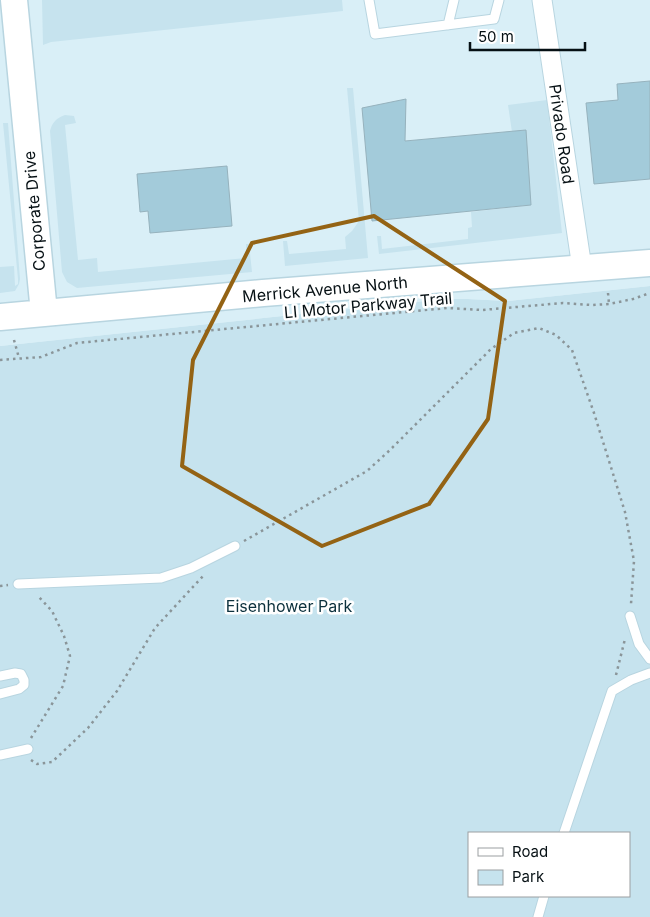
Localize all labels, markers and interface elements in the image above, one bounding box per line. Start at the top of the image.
scale bar [470,20,585,52]
text: 50 m [478,27,514,46]
street label: Privado Road [545,83,579,185]
street label: Corporate Drive [19,150,49,272]
street label: Merrick Avenue North [241,272,409,306]
street label: LI Motor Parkway Trail [283,288,453,322]
park label: Eisenhower Park [226,596,352,616]
legend [468,832,630,897]
text: Road [512,842,548,861]
text: Park [512,867,545,886]

